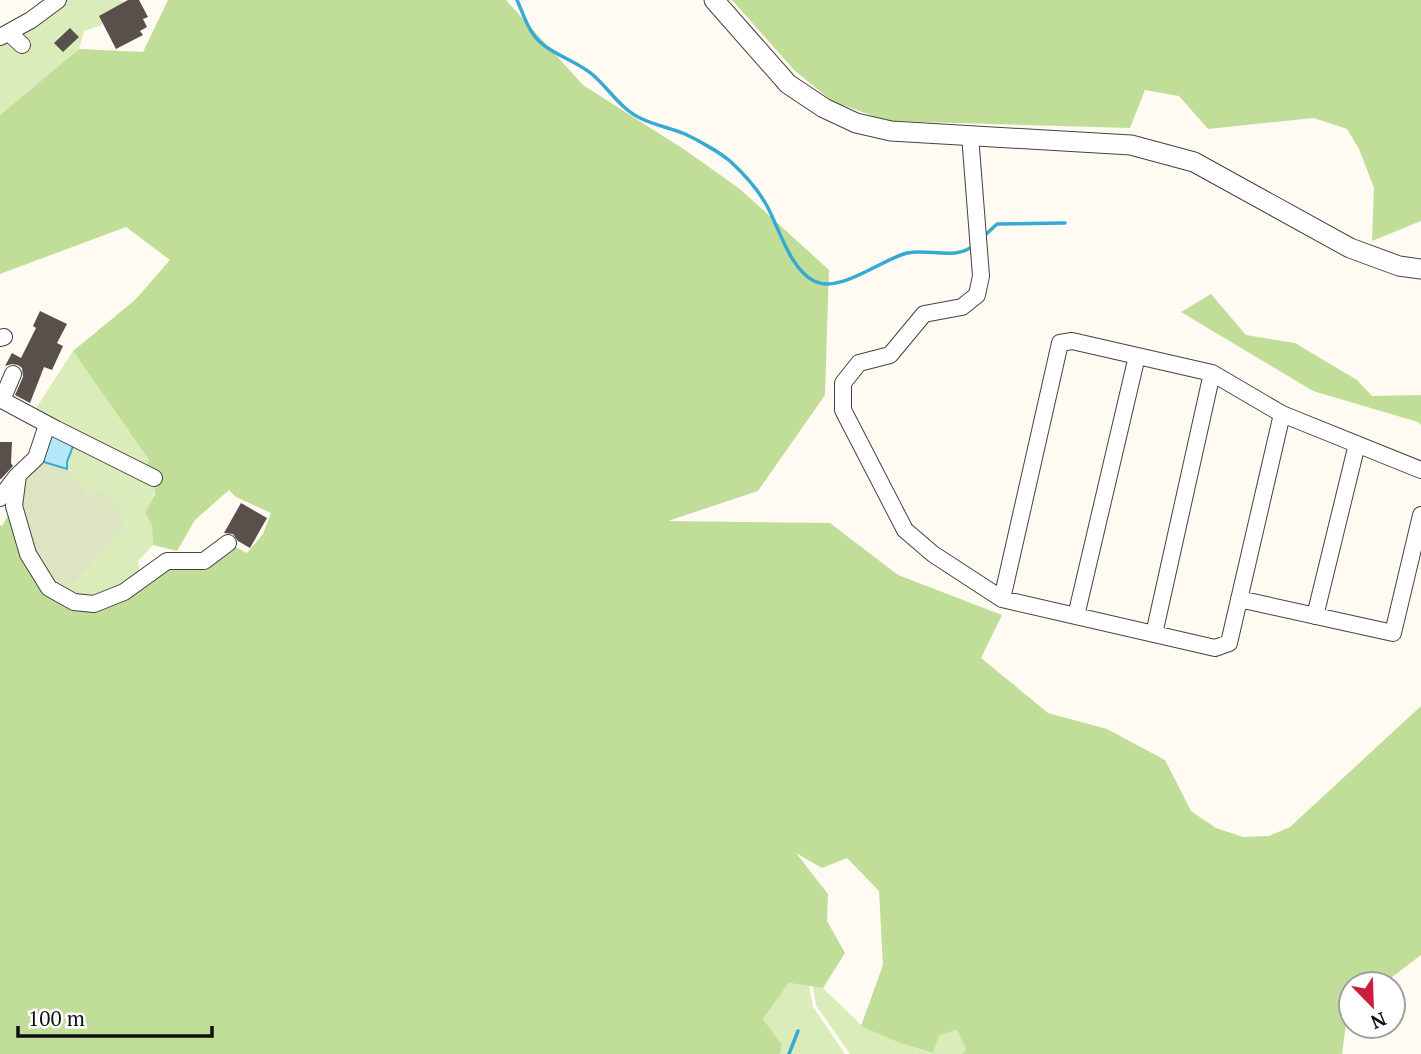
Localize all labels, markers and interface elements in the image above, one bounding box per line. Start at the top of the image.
north arrow [1337,970,1407,1040]
scale bar [18,995,212,1038]
text: 100 m [28,1004,85,1032]
text: N [1367,1007,1390,1036]

